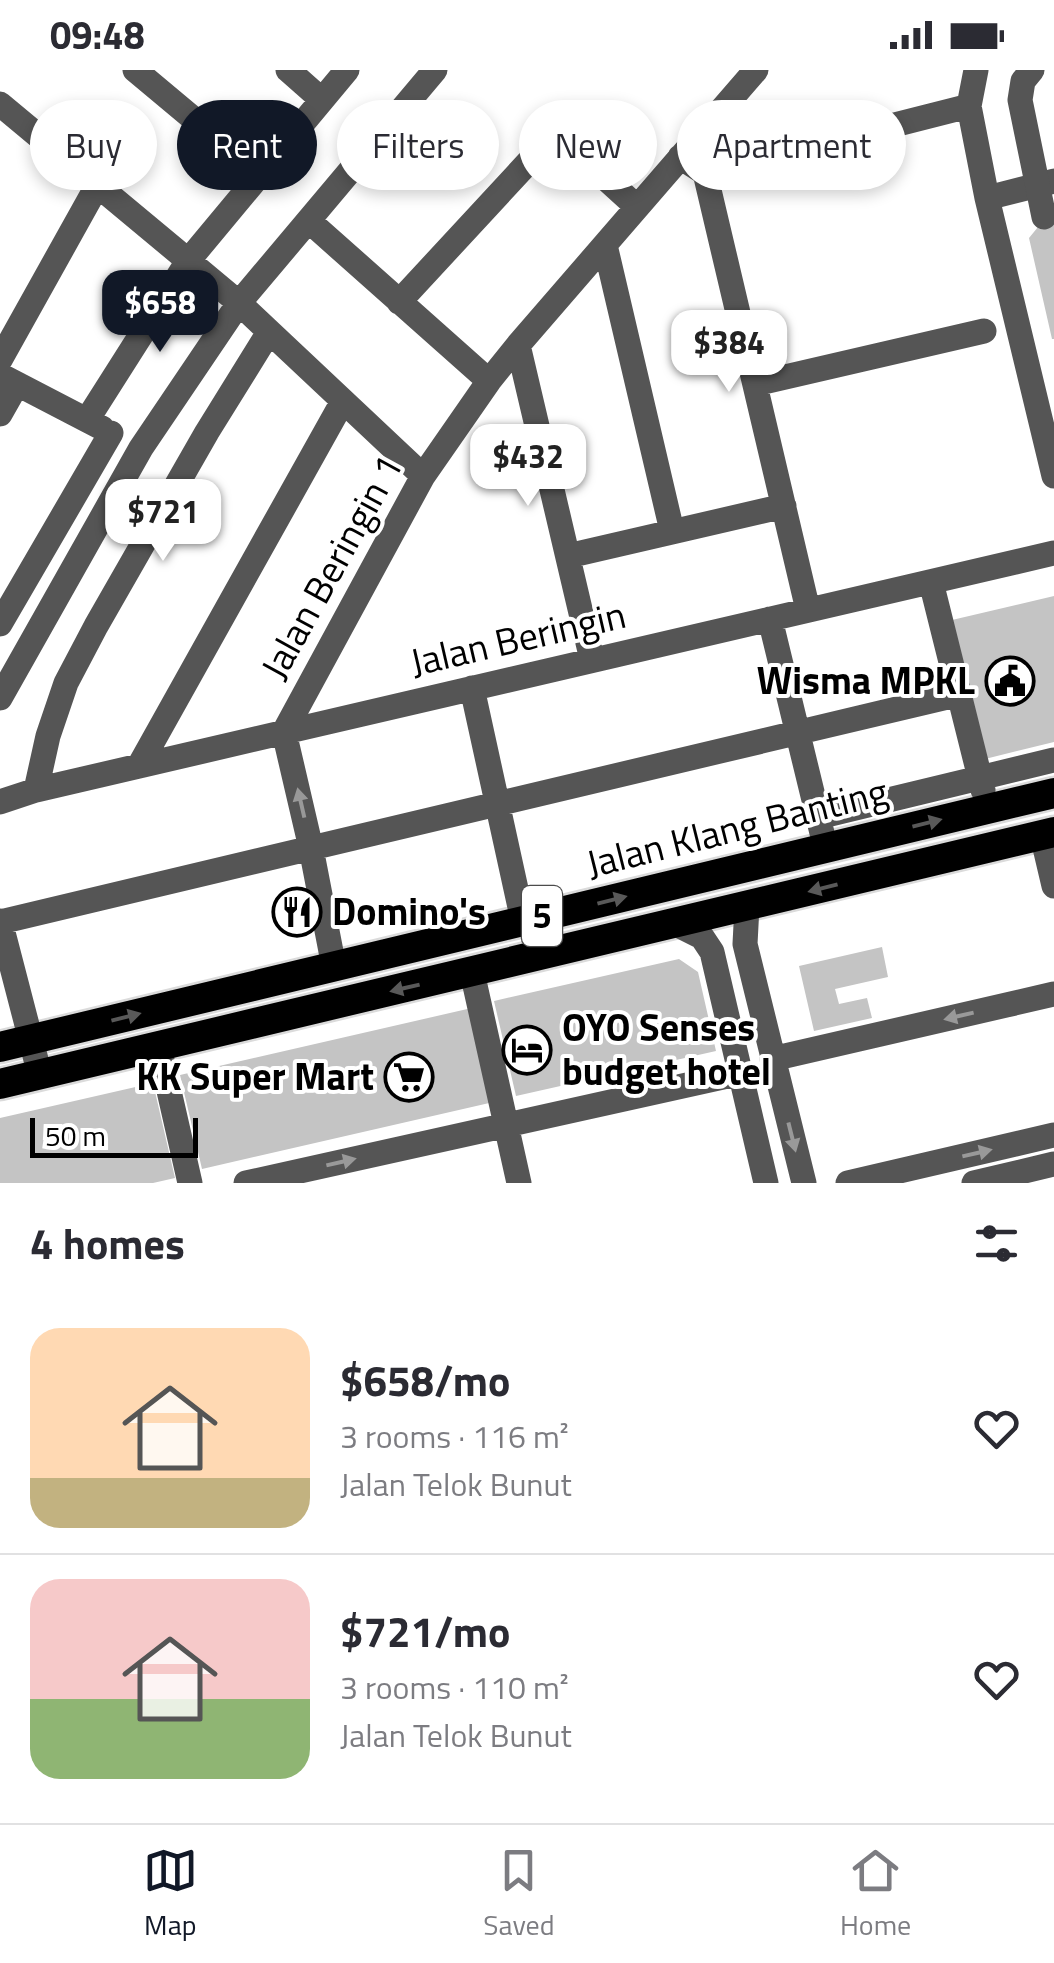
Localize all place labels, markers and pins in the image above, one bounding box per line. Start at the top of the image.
pin: $658 [101,270,219,355]
pin: $384 [670,310,788,395]
pin: $432 [469,424,587,509]
pin: $721 [104,479,222,564]
place label: Wisma MPKL [757,651,975,709]
public building icon: Wisma MPKL [984,655,1036,707]
place label: Domino's [332,882,486,940]
restaurant icon: Domino's [271,886,323,938]
place label: OYO Senses budget hotel [562,998,771,1100]
hotel icon: OYO Senses budget hotel [501,1024,553,1076]
place label: KK Super Mart [136,1047,374,1105]
supermarket icon: KK Super Mart [383,1051,435,1103]

